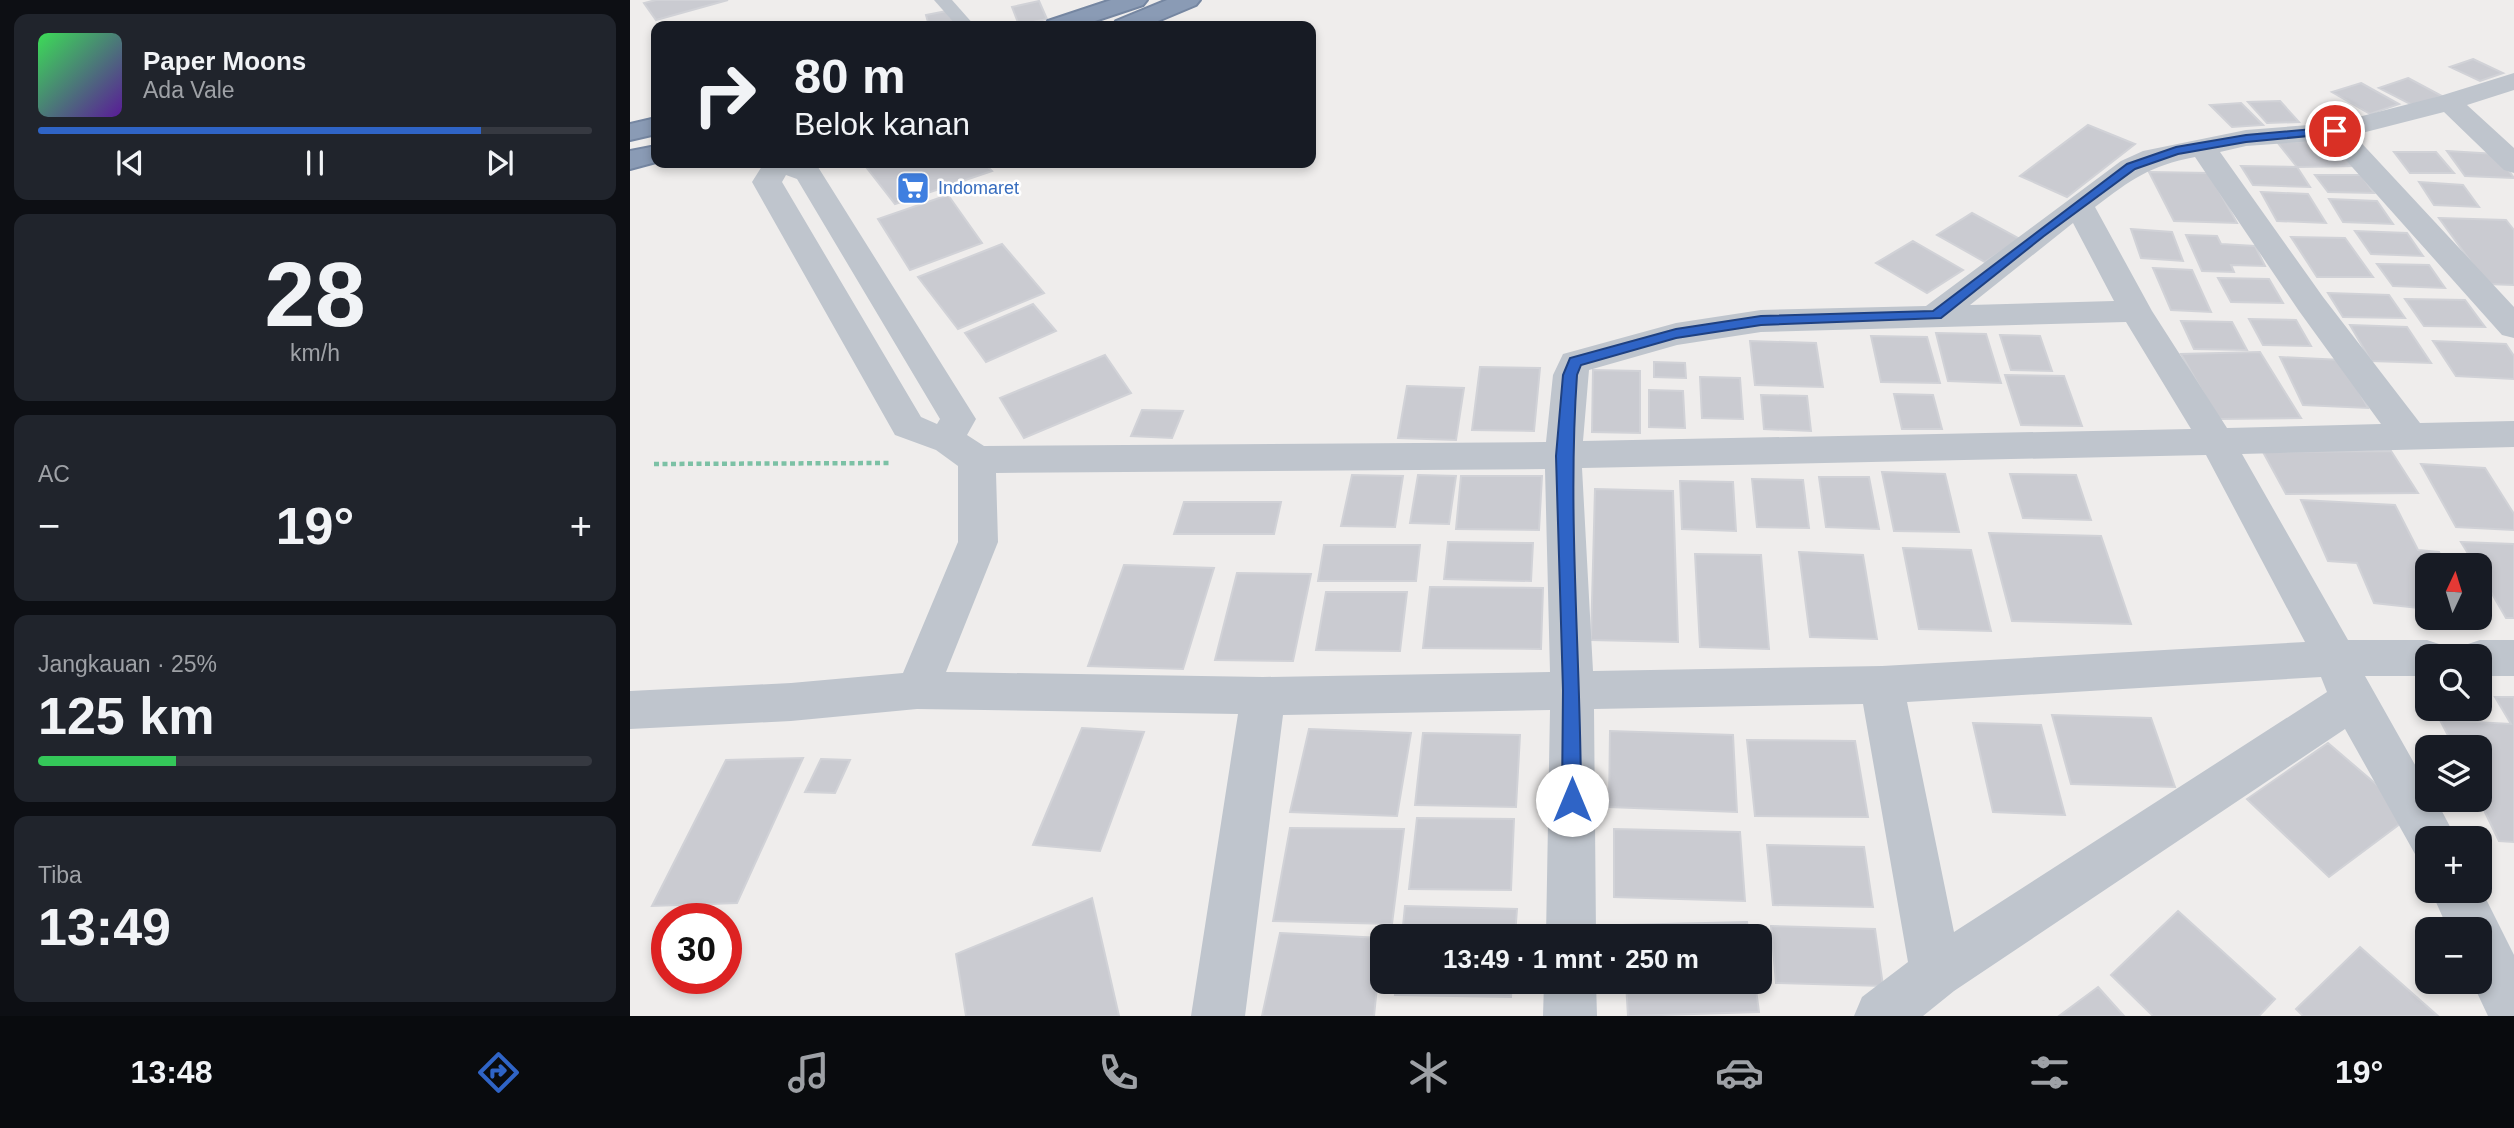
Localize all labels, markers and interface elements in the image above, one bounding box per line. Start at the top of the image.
text: Paper Moons [143,46,306,76]
icon: right [679,49,770,140]
text: 80 m [794,49,906,103]
text: Ada Vale [143,77,235,103]
pin [2305,101,2365,161]
text: Belok kanan [794,106,970,142]
icon: arrive [2316,112,2354,150]
icon: previous [111,144,149,182]
icon: pause [296,144,334,182]
icon: next [481,144,519,182]
supermarket icon: Indomaret [894,169,932,207]
place label: Indomaret [938,178,1019,198]
text: 28 [264,244,366,345]
text: km/h [290,340,340,366]
text: AC [38,461,70,487]
text: 19° [276,497,354,555]
text: − [38,505,60,547]
text: + [570,505,592,547]
north arrow [2415,553,2492,630]
map controls [2415,553,2492,994]
button: search [2415,644,2492,721]
text: Jangkauan · 25% [38,651,217,677]
text: 125 km [38,687,214,745]
button: layers [2415,735,2492,812]
position arrow [1535,763,1609,837]
button: + [2415,826,2492,903]
text: Tiba [38,862,82,888]
text: 13:49 [38,898,171,956]
speed limit sign: 30 [651,903,742,994]
button: − [2415,917,2492,994]
text: 13:49 · 1 mnt · 250 m [1443,944,1699,974]
icon: directions [474,1048,523,1097]
icon: music [784,1048,833,1097]
icon: phone [1094,1048,1143,1097]
icon: climate [1404,1048,1453,1097]
icon: car [1715,1048,1764,1097]
icon: filters [2025,1048,2074,1097]
text: 13:48 [131,1054,212,1090]
text: 19° [2335,1054,2383,1090]

